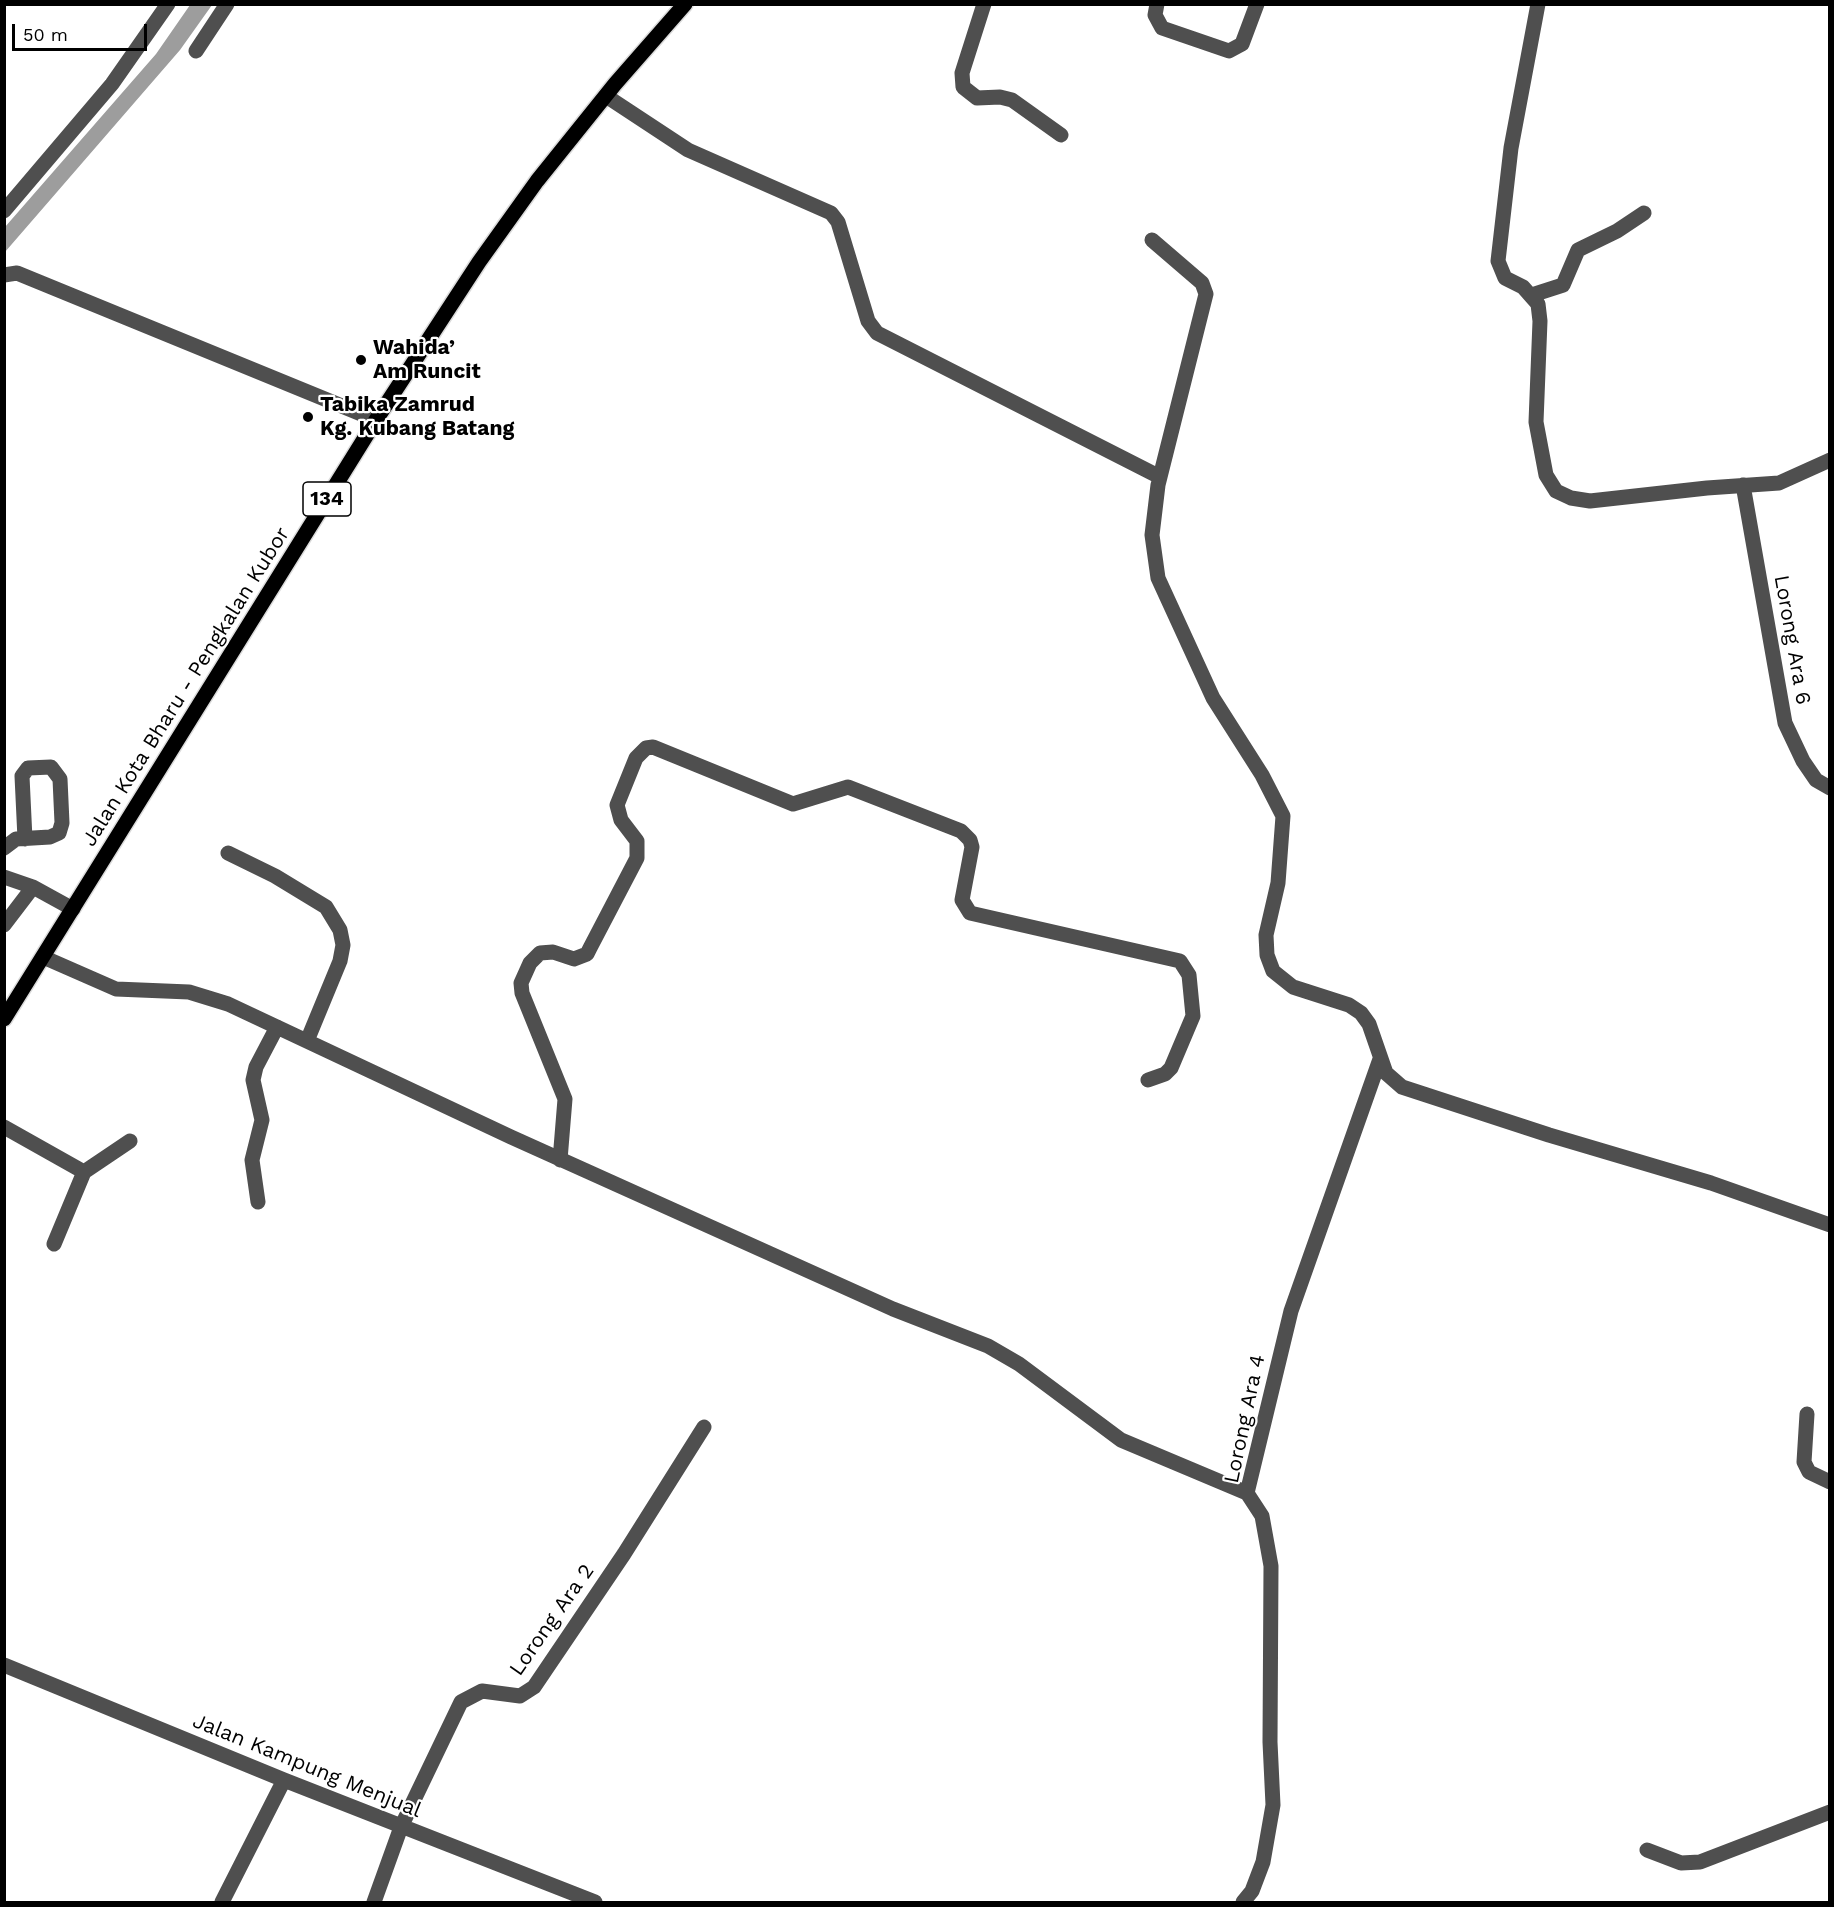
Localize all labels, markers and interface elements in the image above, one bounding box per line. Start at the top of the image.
scale bar [15,12,150,50]
text: 50 m [23,24,68,45]
place label: Wahida’ Am Runcit [373,335,481,385]
marker: Wahida’ Am Runcit [354,353,368,367]
place label: Tabika Zamrud Kg. Kubang Batang [320,392,514,442]
marker: Tabika Zamrud Kg. Kubang Batang [301,410,315,424]
road number: 134 [303,482,351,516]
street label: Jalan Kota Bharu - Pengkalan Kubor [77,523,295,851]
street label: Lorong Ara 6 [1768,573,1816,707]
street label: Lorong Ara 4 [1219,1352,1271,1486]
street label: Lorong Ara 2 [504,1559,600,1681]
street label: Jalan Kampung Menjual [189,1709,425,1823]

